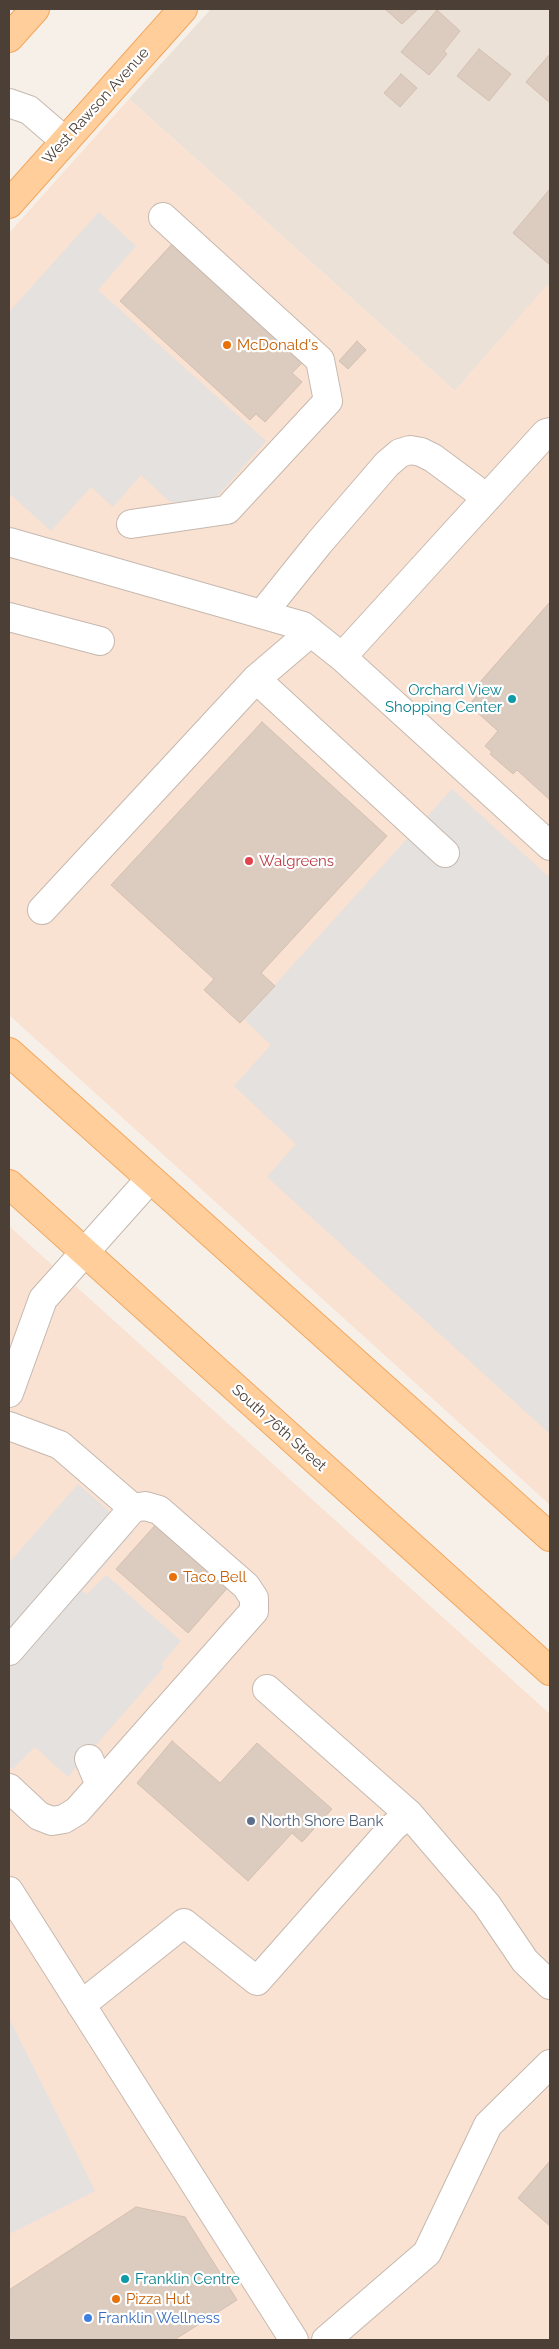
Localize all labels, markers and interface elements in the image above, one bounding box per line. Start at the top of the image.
street label: West Rawson Avenue [39,44,153,168]
place label: McDonald's [237,336,318,354]
marker: McDonald's [221,339,233,351]
place label: Orchard View Shopping Center [385,681,502,716]
marker: Orchard View Shopping Center [506,693,518,705]
place label: Walgreens [259,852,334,870]
marker: Walgreens [243,855,255,867]
street label: South 76th Street [228,1381,330,1475]
place label: Taco Bell [183,1568,247,1586]
marker: Taco Bell [167,1571,179,1583]
place label: North Shore Bank [261,1812,384,1830]
marker: North Shore Bank [245,1815,257,1827]
place label: Franklin Centre [135,2270,240,2288]
marker: Franklin Centre [119,2273,131,2285]
place label: Pizza Hut [126,2290,190,2308]
marker: Pizza Hut [110,2293,122,2305]
place label: Franklin Wellness [98,2309,220,2327]
marker: Franklin Wellness [82,2312,94,2324]

